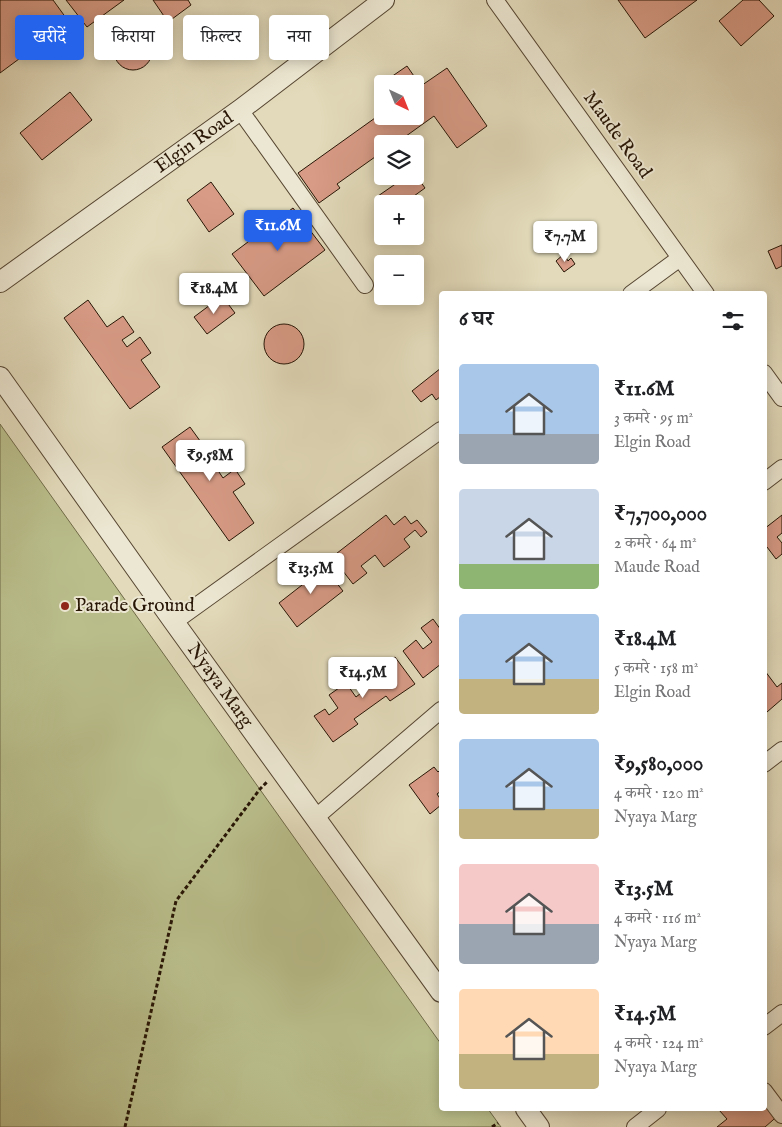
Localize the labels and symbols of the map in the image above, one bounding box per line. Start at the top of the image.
north arrow [374,75,424,125]
street label: Maude Road [577,87,657,184]
street label: Elgin Road [150,106,239,179]
pin: ₹11.6M [237,210,319,252]
pin: ₹7.7M [530,220,600,263]
pin: ₹18.4M [173,272,255,315]
pin: ₹9.58M [169,440,251,482]
pin: ₹13.5M [270,552,352,595]
place label: Parade Ground [75,594,195,618]
marker: Parade Ground [59,600,71,612]
street label: Nyaya Marg [181,639,259,733]
pin: ₹14.5M [322,656,404,699]

